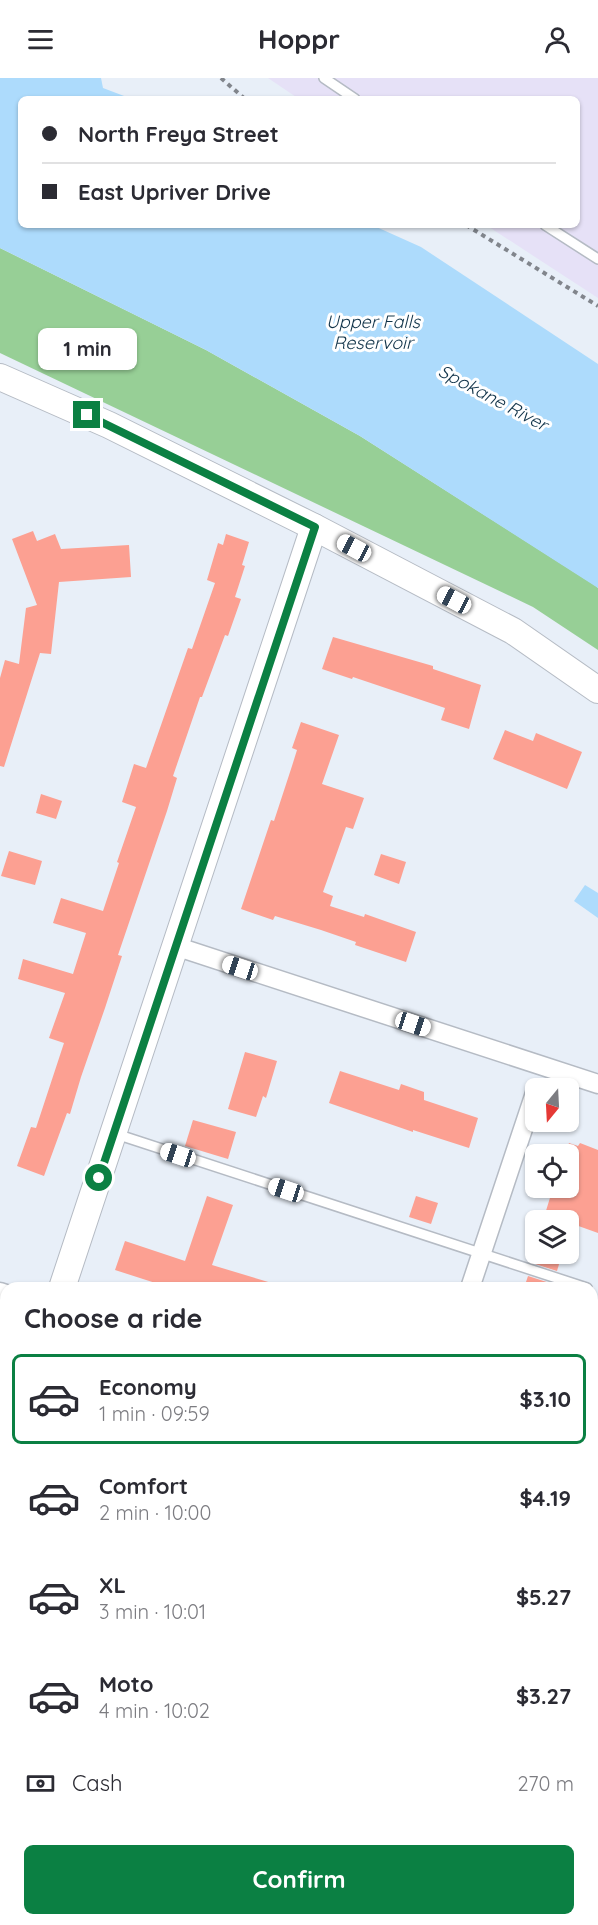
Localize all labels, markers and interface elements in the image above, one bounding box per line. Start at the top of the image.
text: Hoppr [258,22,340,56]
icon: menu [24,23,57,56]
icon: person [541,23,574,56]
text: North Freya Street [78,120,279,148]
text: East Upriver Drive [78,178,271,206]
water label: Upper Falls Reservoir [326,310,422,354]
callout: 1 min [38,328,136,370]
text: 1 min [63,336,112,361]
water label: Spokane River [435,359,554,437]
route end [73,401,100,428]
car [334,532,374,564]
car [434,584,474,616]
car [220,954,260,982]
car [393,1010,433,1038]
north arrow [525,1078,579,1132]
map controls [525,1078,579,1264]
car [158,1141,198,1169]
button: locate [525,1144,579,1198]
route start [85,1164,112,1191]
car [266,1176,306,1204]
button: layers [525,1210,579,1264]
text: Choose a ride [24,1301,202,1335]
icon: car [27,1372,81,1426]
text: Economy [99,1373,197,1401]
text: $3.10 [520,1385,571,1413]
text: 1 min · 09:59 [99,1401,210,1426]
icon: car [27,1471,81,1525]
text: Comfort [99,1472,188,1500]
text: $4.19 [519,1484,571,1512]
text: 2 min · 10:00 [99,1500,211,1525]
icon: car [27,1570,81,1624]
text: XL [99,1571,126,1599]
text: $5.27 [516,1583,571,1611]
text: 3 min · 10:01 [99,1599,206,1624]
icon: car [27,1669,81,1723]
text: Moto [99,1670,153,1698]
text: $3.27 [516,1682,571,1710]
text: 4 min · 10:02 [99,1698,210,1723]
icon: cash [24,1767,57,1800]
text: Cash [72,1769,123,1797]
text: 270 m [517,1771,574,1796]
button: Confirm [24,1845,574,1914]

